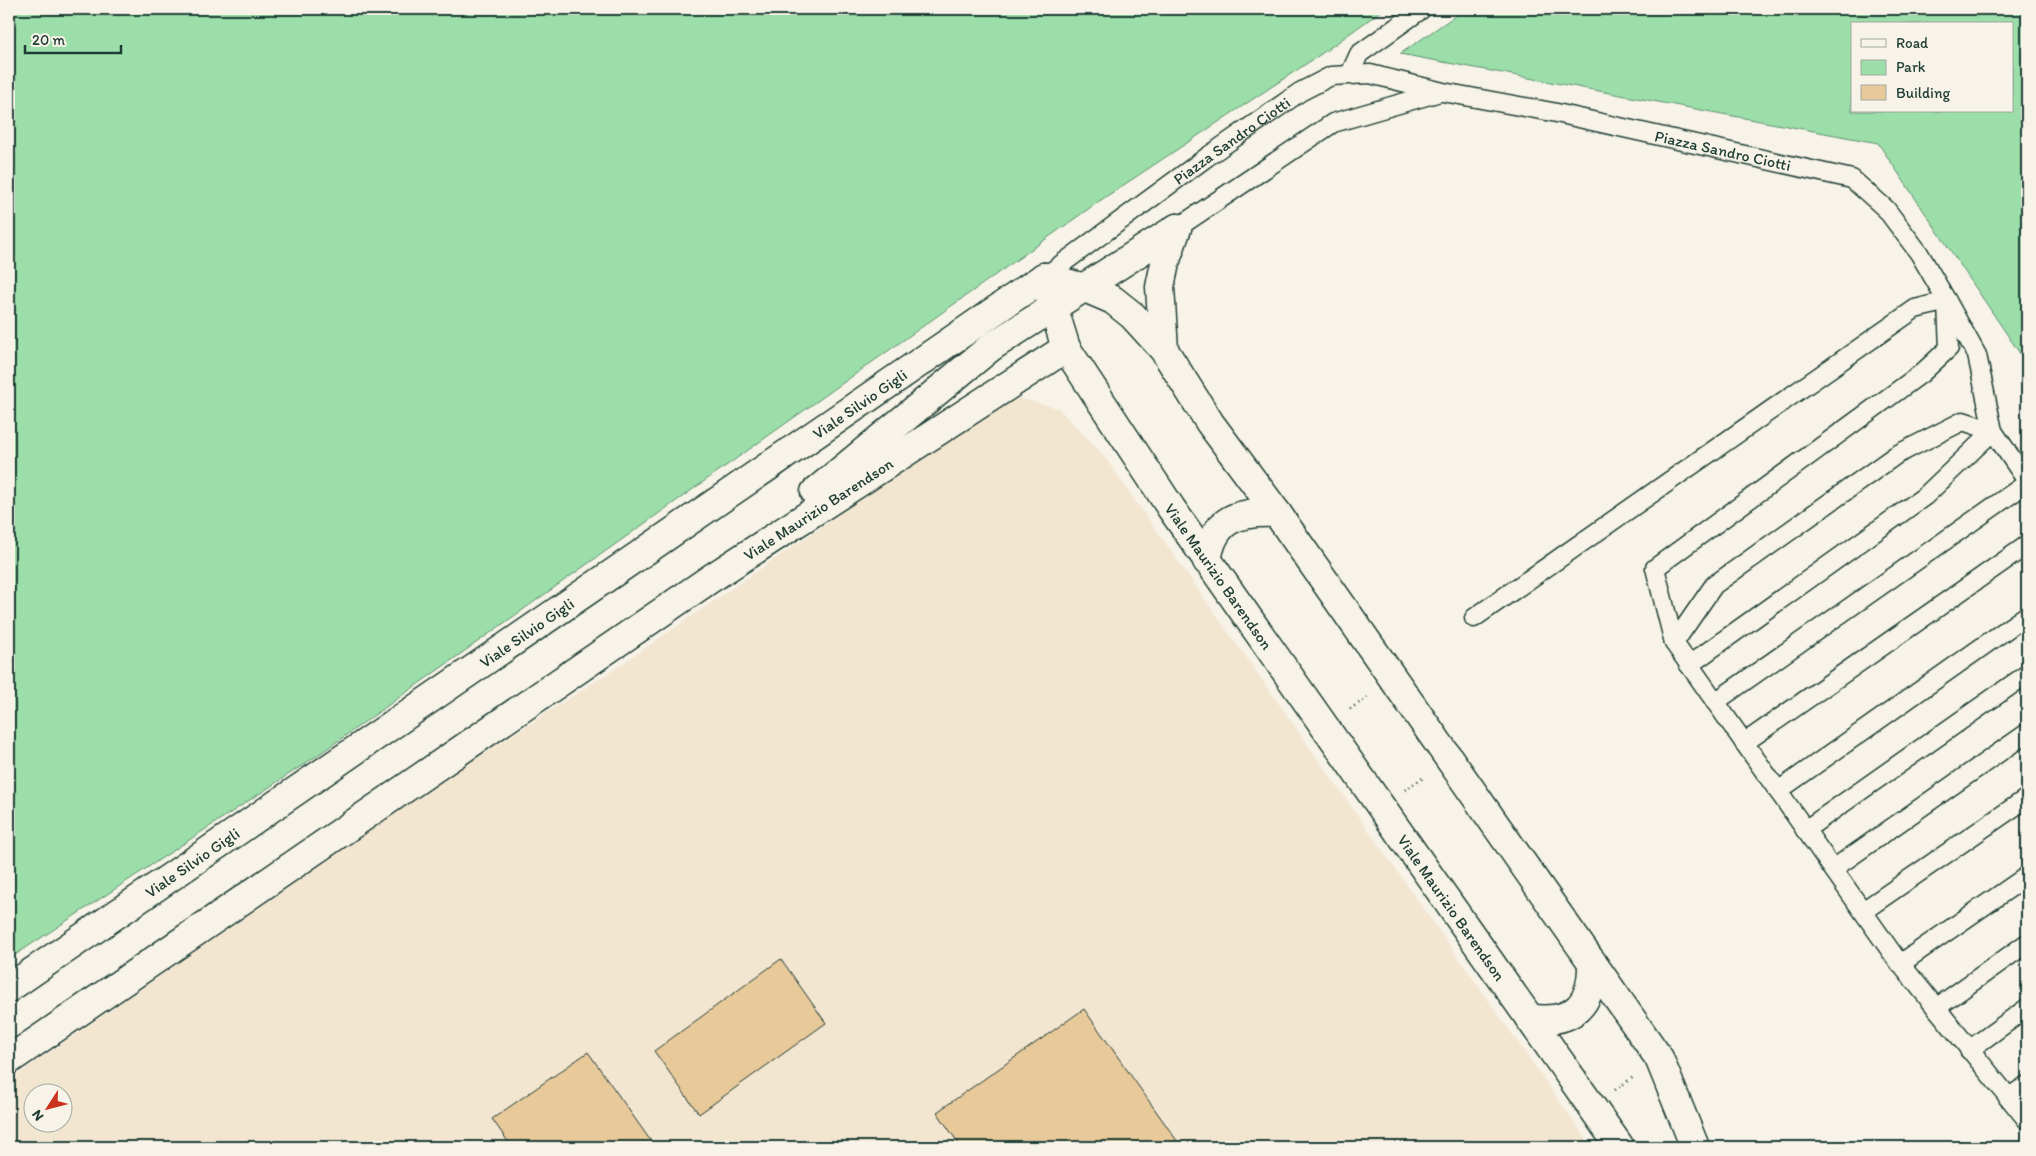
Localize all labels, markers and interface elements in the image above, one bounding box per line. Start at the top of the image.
scale bar [25,22,121,54]
legend [1851,22,2014,112]
text: 20 m [32,31,66,49]
text: Road [1896,34,1929,52]
text: Park [1896,58,1926,76]
text: Building [1896,84,1950,102]
street label: Piazza Sandro Ciotti [1169,92,1294,188]
street label: Piazza Sandro Ciotti [1653,126,1793,175]
street label: Viale Silvio Gigli [809,365,910,443]
street label: Viale Maurizio Barendson [740,453,897,564]
street label: Viale Maurizio Barendson [1161,499,1277,653]
street label: Viale Silvio Gigli [476,593,577,671]
street label: Viale Silvio Gigli [141,823,243,901]
street label: Viale Maurizio Barendson [1394,831,1510,985]
north arrow [22,1084,72,1134]
text: N [28,1107,48,1124]

